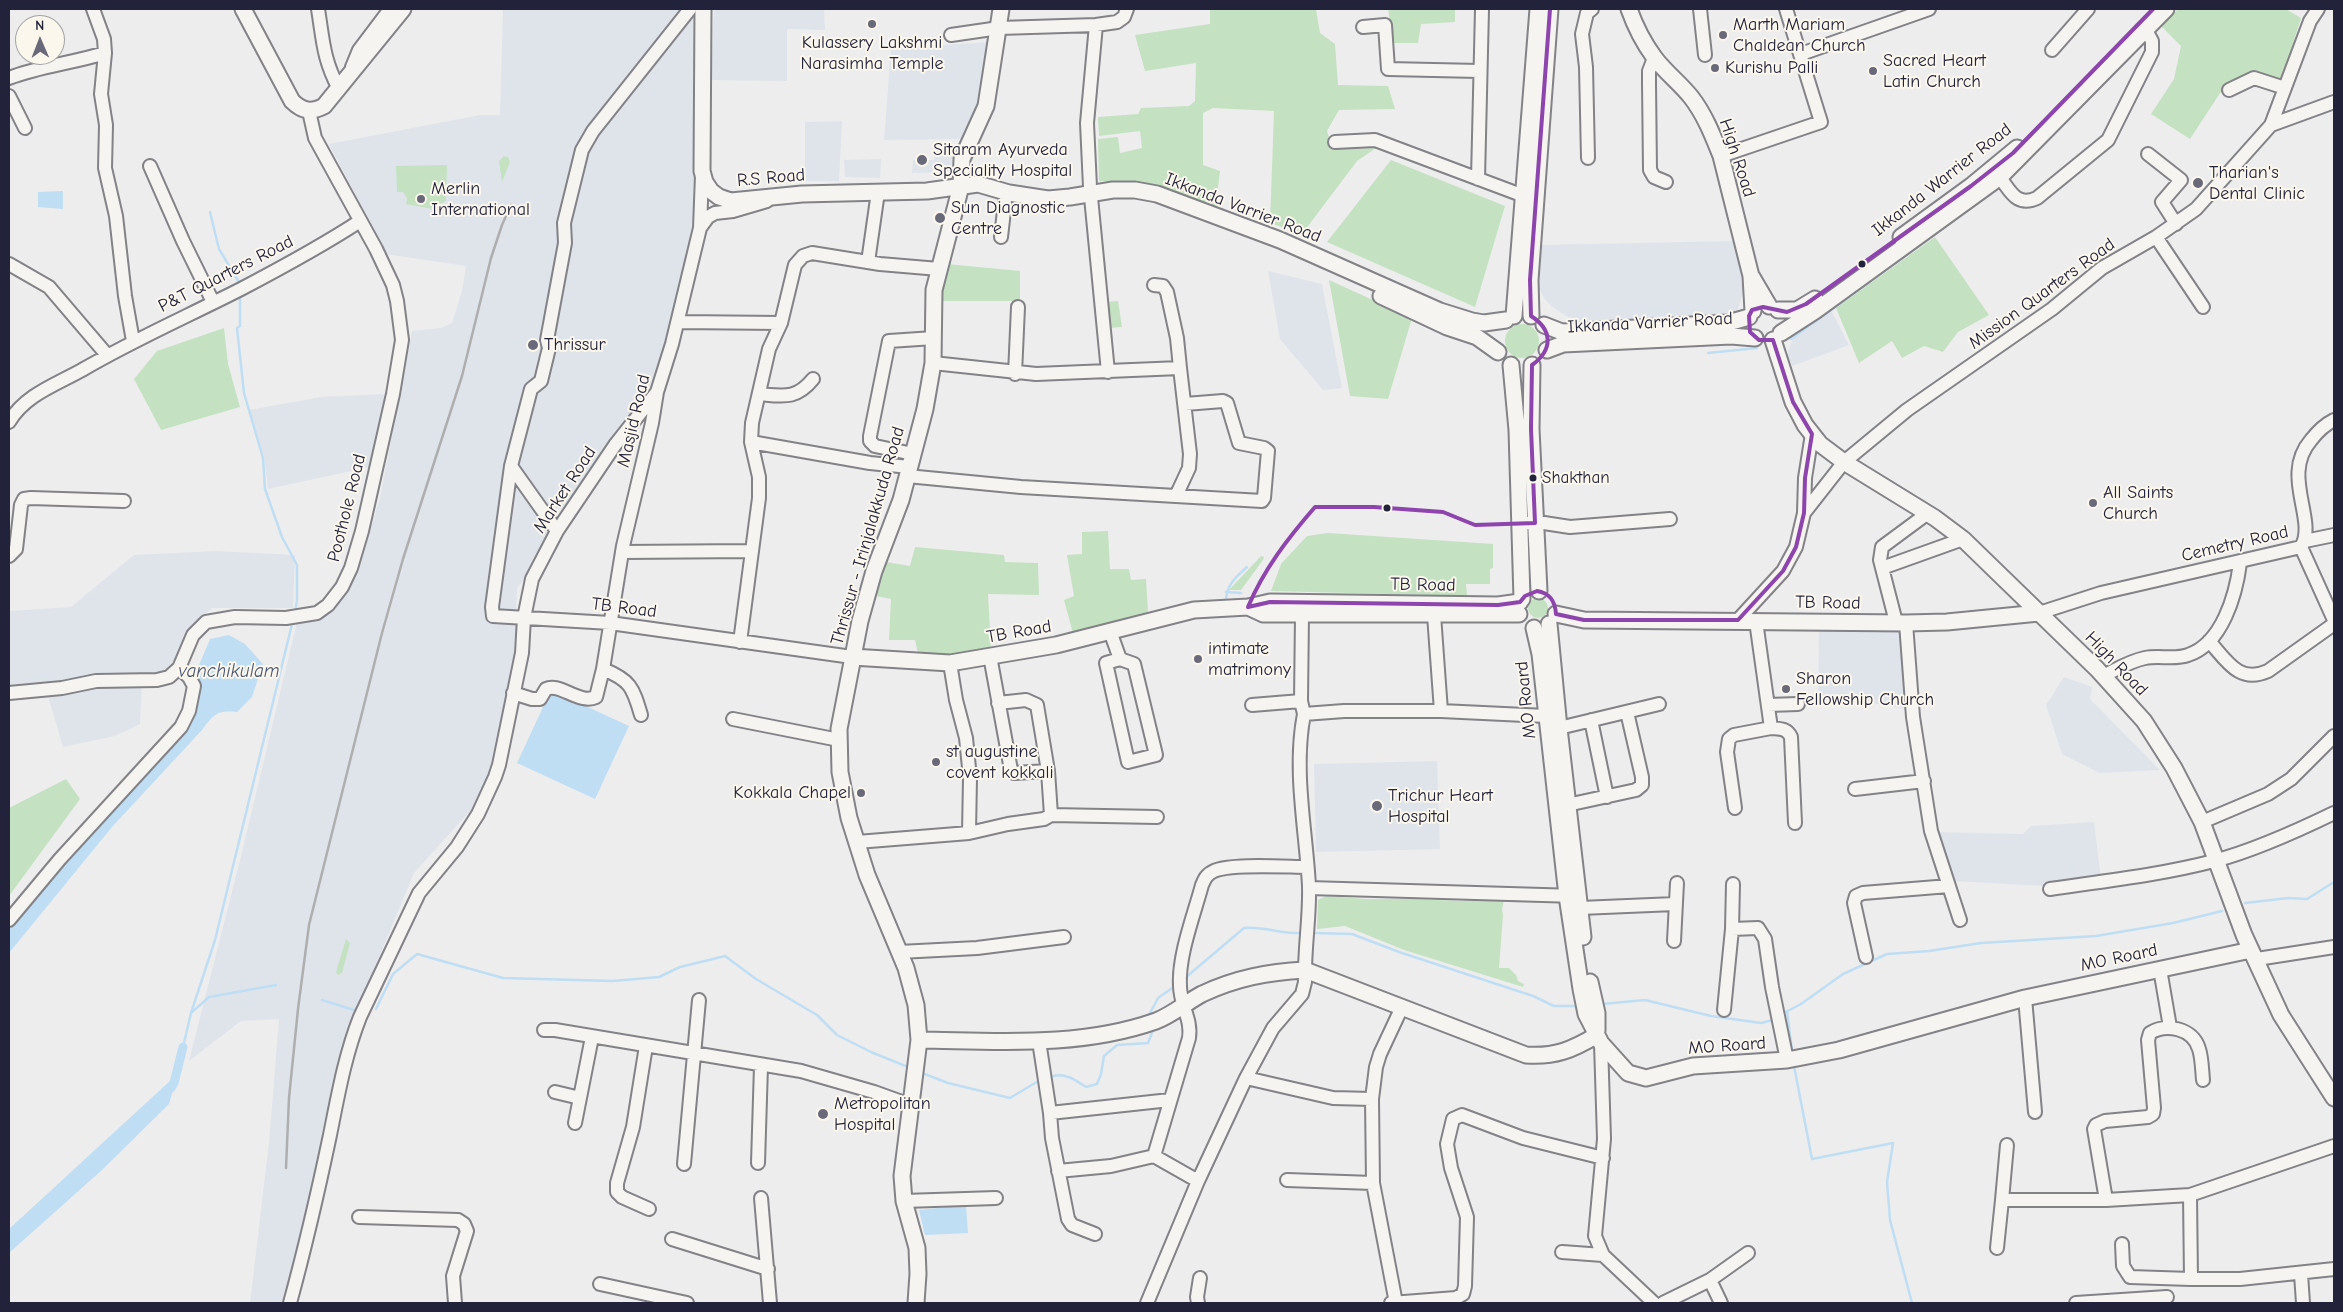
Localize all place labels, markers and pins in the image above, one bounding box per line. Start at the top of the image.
place label: Marth Mariam Chaldean Church [1733,14,1866,56]
marker: Kulassery Lakshmi Narasimha Temple [866,18,878,30]
marker: Marth Mariam Chaldean Church [1717,29,1729,41]
place label: Kulassery Lakshmi Narasimha Temple [800,32,944,74]
place label: Sacred Heart Latin Church [1883,50,1986,92]
place label: Kurishu Palli [1725,57,1818,79]
marker: Kurishu Palli [1709,62,1721,74]
marker: Sacred Heart Latin Church [1867,65,1879,77]
place label: Sitaram Ayurveda Speciality Hospital [933,139,1072,182]
marker: Sitaram Ayurveda Speciality Hospital [915,153,929,167]
place label: Tharian's Dental Clinic [2209,162,2305,204]
marker: Tharian's Dental Clinic [2191,176,2205,190]
place label: Merlin International [431,178,530,220]
marker: Merlin International [415,193,427,205]
place label: Sun Diagnostic Centre [951,197,1065,240]
marker: Sun Diagnostic Centre [933,211,947,225]
unlabelled marker [1857,259,1867,269]
place label: Thrissur [544,334,606,356]
marker: Thrissur [526,338,540,352]
place label: Shakthan [1542,468,1610,488]
marker: Shakthan [1528,473,1538,483]
place label: All Saints Church [2103,482,2173,524]
marker: All Saints Church [2087,497,2099,509]
unlabelled marker [1382,503,1392,513]
place label: intimate matrimony [1208,638,1291,681]
marker: intimate matrimony [1192,653,1204,665]
place label: Sharon Fellowship Church [1796,668,1934,711]
marker: Sharon Fellowship Church [1780,683,1792,695]
place label: st augustine covent kokkali [946,741,1054,784]
marker: st augustine covent kokkali [930,756,942,768]
place label: Kokkala Chapel [733,782,851,804]
place label: Trichur Heart Hospital [1388,785,1493,828]
marker: Kokkala Chapel [855,787,867,799]
marker: Trichur Heart Hospital [1370,799,1384,813]
place label: Metropolitan Hospital [834,1093,931,1136]
marker: Metropolitan Hospital [816,1107,830,1121]

